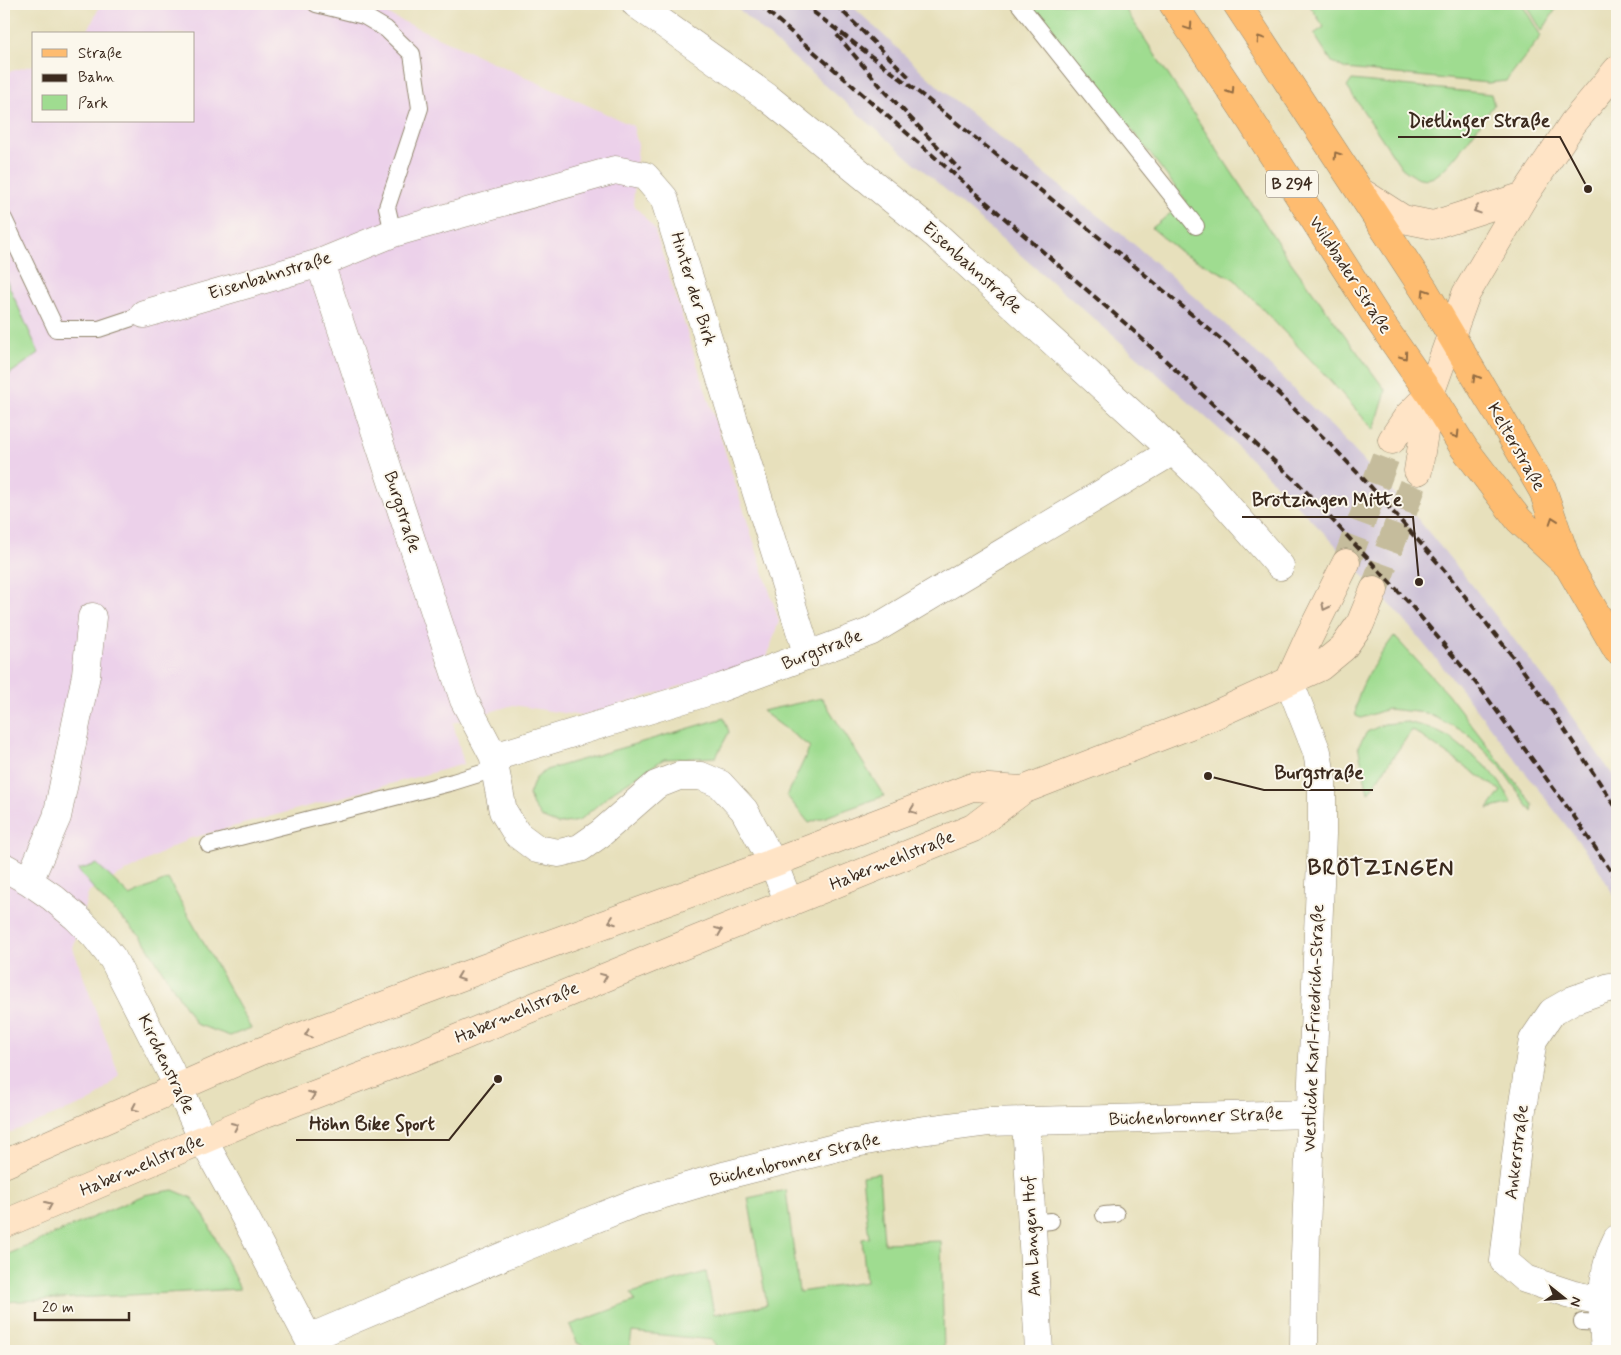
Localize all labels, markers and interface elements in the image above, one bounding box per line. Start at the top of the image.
one-way arrow [1182,22,1192,31]
legend [32,32,195,122]
one-way arrow [1257,35,1266,44]
text: Straße [78,44,122,64]
text: Bahn [78,68,115,88]
one-way arrow [1225,85,1234,94]
text: Park [78,94,108,114]
callout: Dietlinger Straße [1398,103,1560,137]
text: Dietlinger Straße [1408,109,1551,137]
one-way arrow [1333,152,1343,161]
road number: B 294 [1266,170,1318,198]
one-way arrow [1473,205,1482,215]
street label: Wildbader Straße [1303,212,1397,339]
street label: Eisenbahnstraße [917,217,1027,320]
street label: Hinter der Birk [664,229,722,349]
street label: Eisenbahnstraße [206,246,334,306]
one-way arrow [1422,288,1431,297]
one-way arrow [1398,351,1407,360]
one-way arrow [1472,374,1482,383]
street label: Kelterstraße [1481,399,1551,496]
one-way arrow [1449,430,1459,439]
street label: Burgstraße [377,468,427,556]
callout: Brötzingen Mitte [1242,483,1413,517]
text: Brötzingen Mitte [1252,488,1403,514]
one-way arrow [1549,517,1559,525]
one-way arrow [1321,602,1331,611]
street label: Burgstraße [778,624,866,677]
callout: Burgstraße [1264,756,1373,790]
text: Burgstraße [1274,761,1364,789]
one-way arrow [909,803,918,814]
street label: Habermehlstraße [826,825,958,897]
district label: BRÖTZINGEN [1308,855,1454,883]
street label: Westliche Karl-Friedrich-Straße [1298,904,1330,1152]
one-way arrow [608,915,617,925]
one-way arrow [714,926,723,937]
one-way arrow [456,971,465,981]
one-way arrow [599,973,608,984]
street label: Habermehlstraße [451,976,583,1050]
street label: Kirchenstraße [132,1010,200,1118]
one-way arrow [304,1028,313,1038]
one-way arrow [307,1091,316,1101]
one-way arrow [131,1101,140,1112]
street label: Büchenbronner Straße [1108,1102,1284,1132]
street label: Ankerstraße [1499,1103,1535,1201]
callout: Höhn Bike Sport [296,1106,449,1140]
text: Höhn Bike Sport [309,1112,435,1137]
one-way arrow [230,1122,238,1132]
street label: Büchenbronner Straße [707,1127,883,1193]
street label: Habermehlstraße [76,1129,208,1203]
street label: Am Langen Hof [1017,1174,1047,1297]
one-way arrow [44,1200,53,1211]
north arrow [1538,1272,1588,1322]
scale bar [35,1290,129,1322]
text: N [1566,1294,1585,1309]
text: 20 m [42,1298,74,1318]

